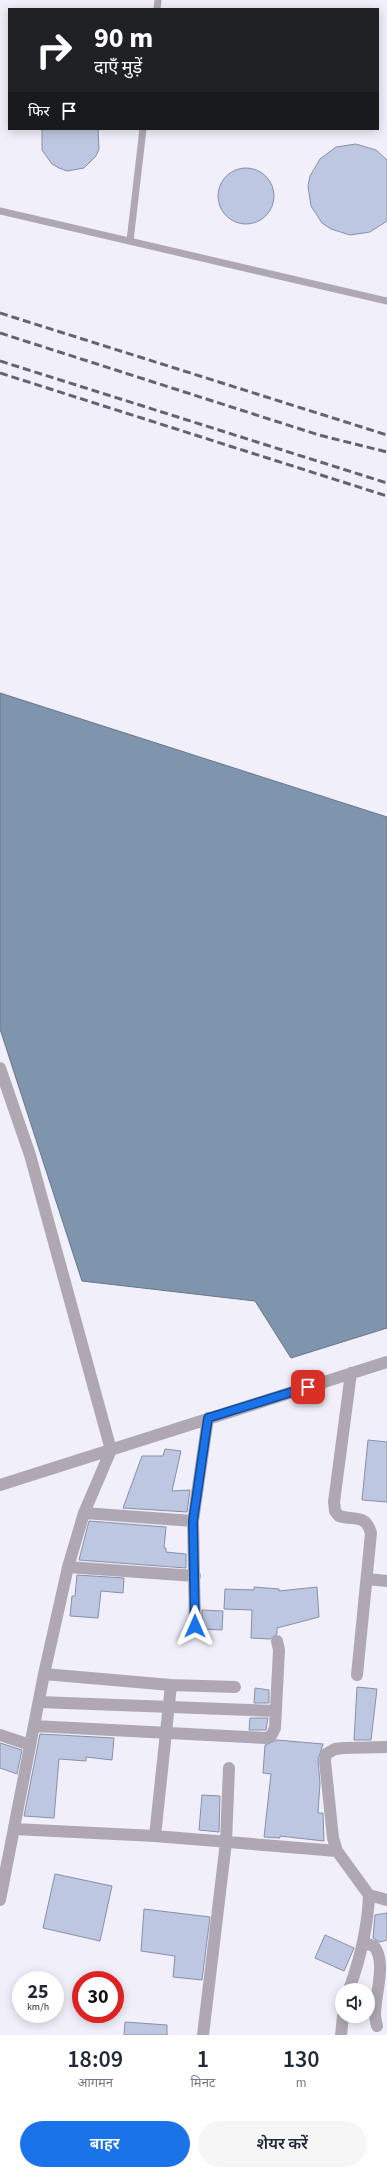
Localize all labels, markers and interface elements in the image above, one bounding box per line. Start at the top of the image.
text: 90 m [94,18,153,58]
icon: right [28,24,80,76]
text: दाएँ मुड़ें [94,55,142,80]
icon: arrive [58,100,80,122]
text: फिर [28,101,50,122]
pin [291,1370,325,1404]
icon: arrive [297,1376,319,1398]
position arrow [174,1605,216,1647]
speed limit sign: 30 [72,1971,124,2023]
text: 25 [27,1978,49,2006]
map controls [335,1983,375,2023]
button: sound [335,1983,375,2023]
text: km/h [27,2000,49,2014]
text: 18:09 [67,2042,123,2077]
text: 1 [197,2042,209,2077]
text: 130 [283,2042,320,2077]
text: आगमन [77,2074,113,2092]
text: मिनट [190,2074,215,2092]
text: m [296,2074,307,2092]
button: बाहर [20,2121,190,2167]
button: शेयर करें [198,2121,367,2167]

